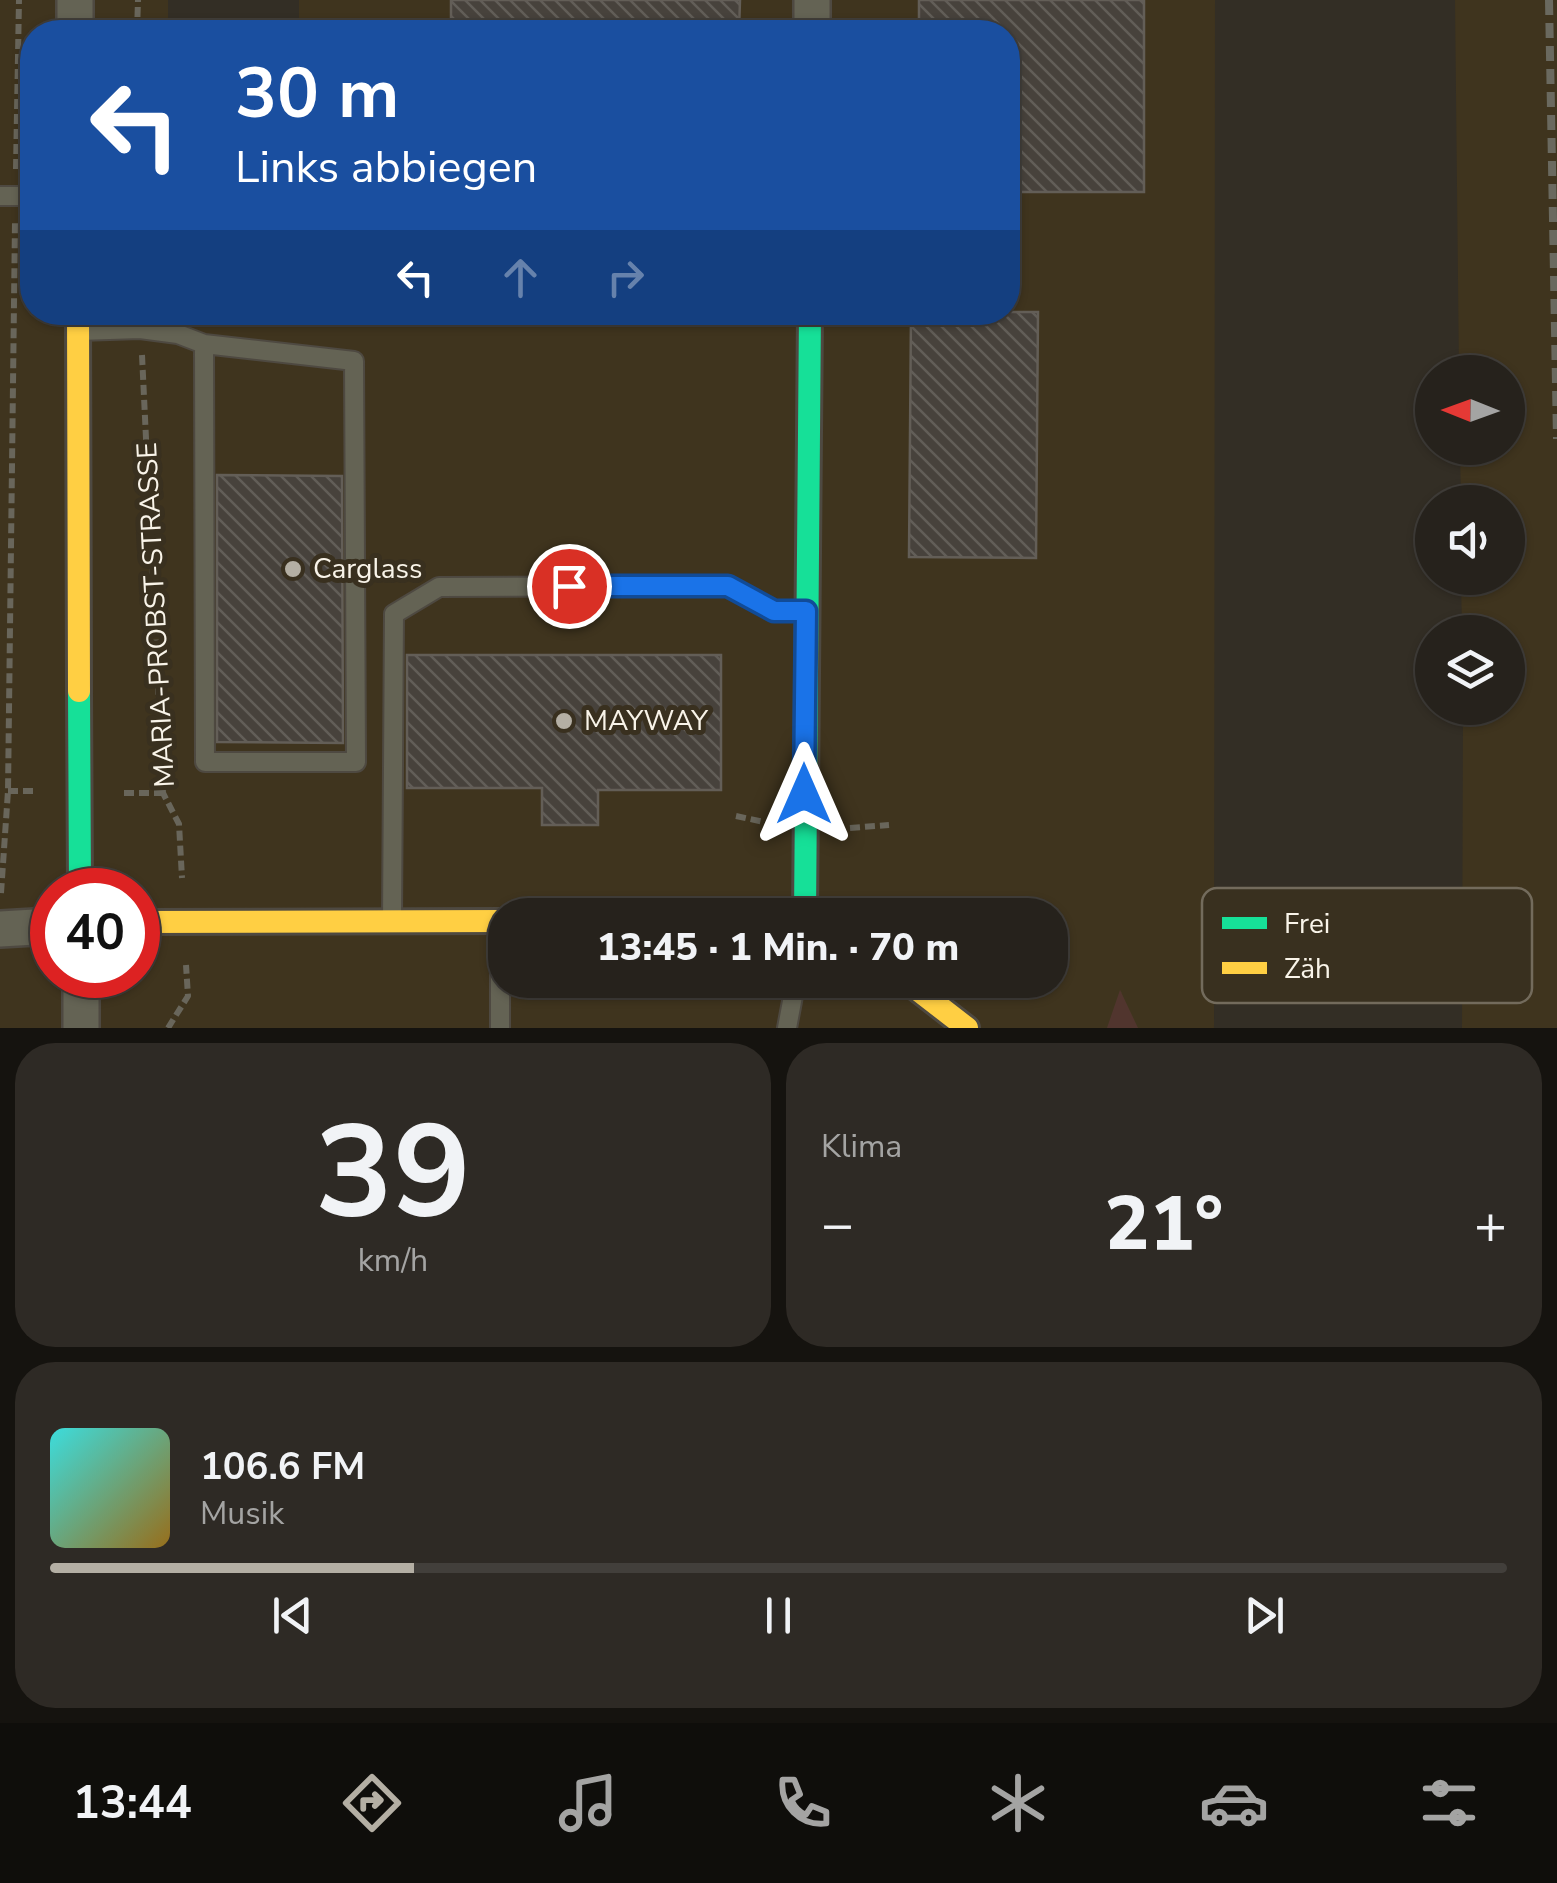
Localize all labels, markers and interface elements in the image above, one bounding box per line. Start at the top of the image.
text: 30 m [235,46,399,142]
icon: left [70,60,200,190]
text: Links abbiegen [235,137,537,198]
icon: left [388,250,443,305]
icon: ahead [493,250,548,305]
icon: right [598,250,653,305]
north arrow [1415,355,1525,465]
map controls [1415,355,1525,725]
street label: MARIA-PROBST-STRASSE [128,442,184,788]
button: sound [1415,485,1525,595]
pin [527,544,612,629]
place label: Carglass [313,550,423,588]
marker: Carglass [282,558,304,580]
icon: arrive [542,559,597,614]
button: layers [1415,615,1525,725]
place label: MAYWAY [584,702,709,740]
marker: MAYWAY [553,710,575,732]
position arrow [752,742,856,846]
speed limit sign: 40 [30,868,160,998]
legend [1202,888,1532,1003]
text: Frei [1284,905,1330,943]
text: 13:45 · 1 Min. · 70 m [597,922,959,973]
text: Zäh [1284,950,1331,988]
text: 39 [315,1085,471,1262]
text: Klima [821,1125,902,1168]
text: 21° [1105,1173,1223,1275]
text: − [821,1187,854,1262]
text: + [1474,1187,1507,1262]
text: km/h [358,1239,428,1282]
text: 106.6 FM [200,1441,365,1492]
text: Musik [200,1492,284,1535]
icon: previous [265,1588,320,1643]
icon: pause [751,1588,806,1643]
icon: next [1237,1588,1292,1643]
icon: directions [337,1768,407,1838]
icon: music [553,1768,623,1838]
icon: phone [768,1768,838,1838]
icon: climate [983,1768,1053,1838]
icon: car [1199,1768,1269,1838]
icon: filters [1414,1768,1484,1838]
text: 13:44 [73,1773,192,1834]

